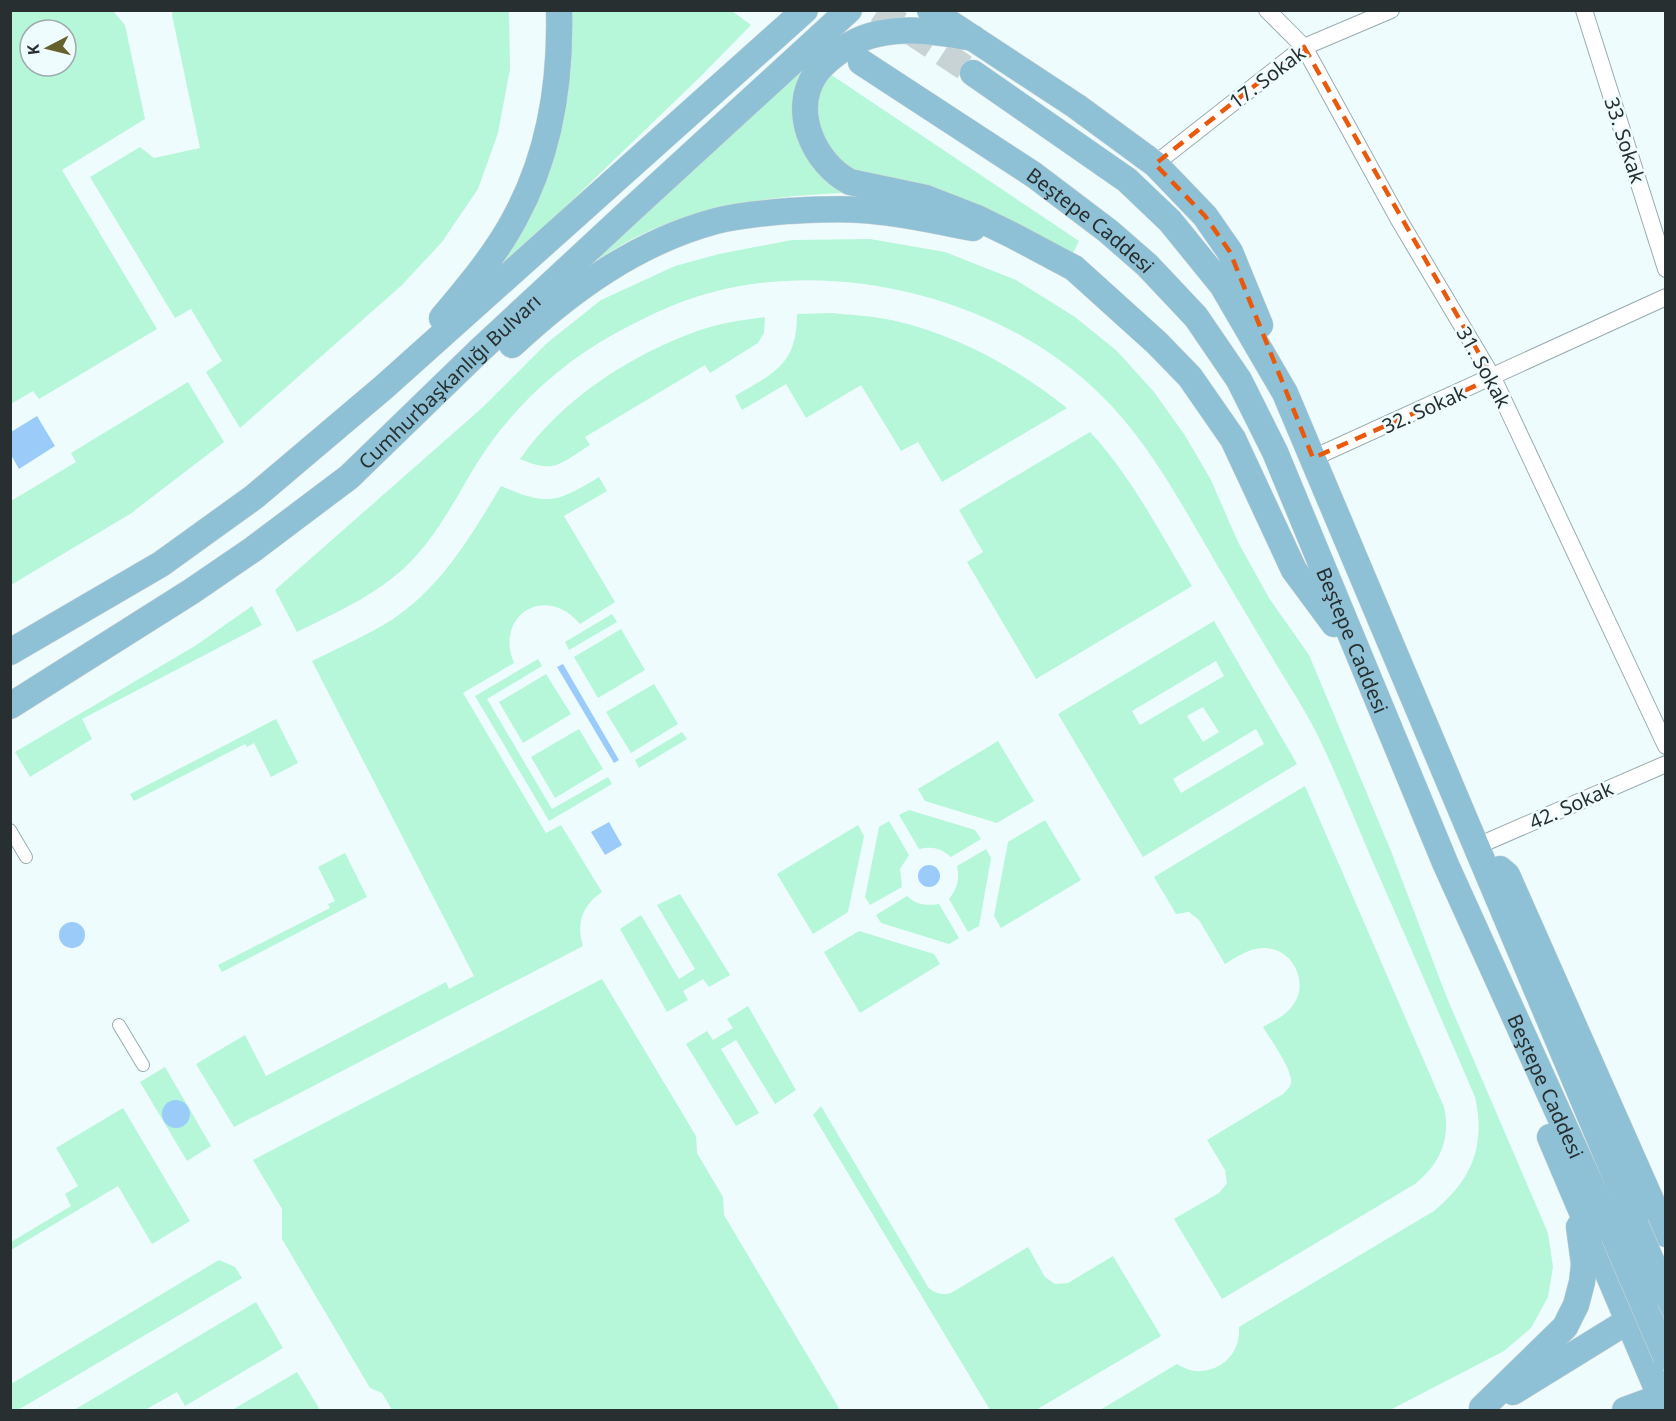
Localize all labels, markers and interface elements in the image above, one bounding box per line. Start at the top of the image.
north arrow [18,18,78,78]
street label: 17. Sokak [1223,39,1311,115]
text: K [22,43,45,56]
street label: 33. Sokak [1598,93,1652,187]
street label: Beştepe Caddesi [1021,161,1161,278]
street label: Cumhurbaşkanlığı Bulvarı [352,287,546,475]
street label: 31. Sokak [1451,321,1518,413]
street label: 32. Sokak [1378,378,1470,439]
street label: Beştepe Caddesi [1311,563,1395,717]
street label: 42. Sokak [1525,774,1617,835]
street label: Beştepe Caddesi [1502,1009,1590,1162]

